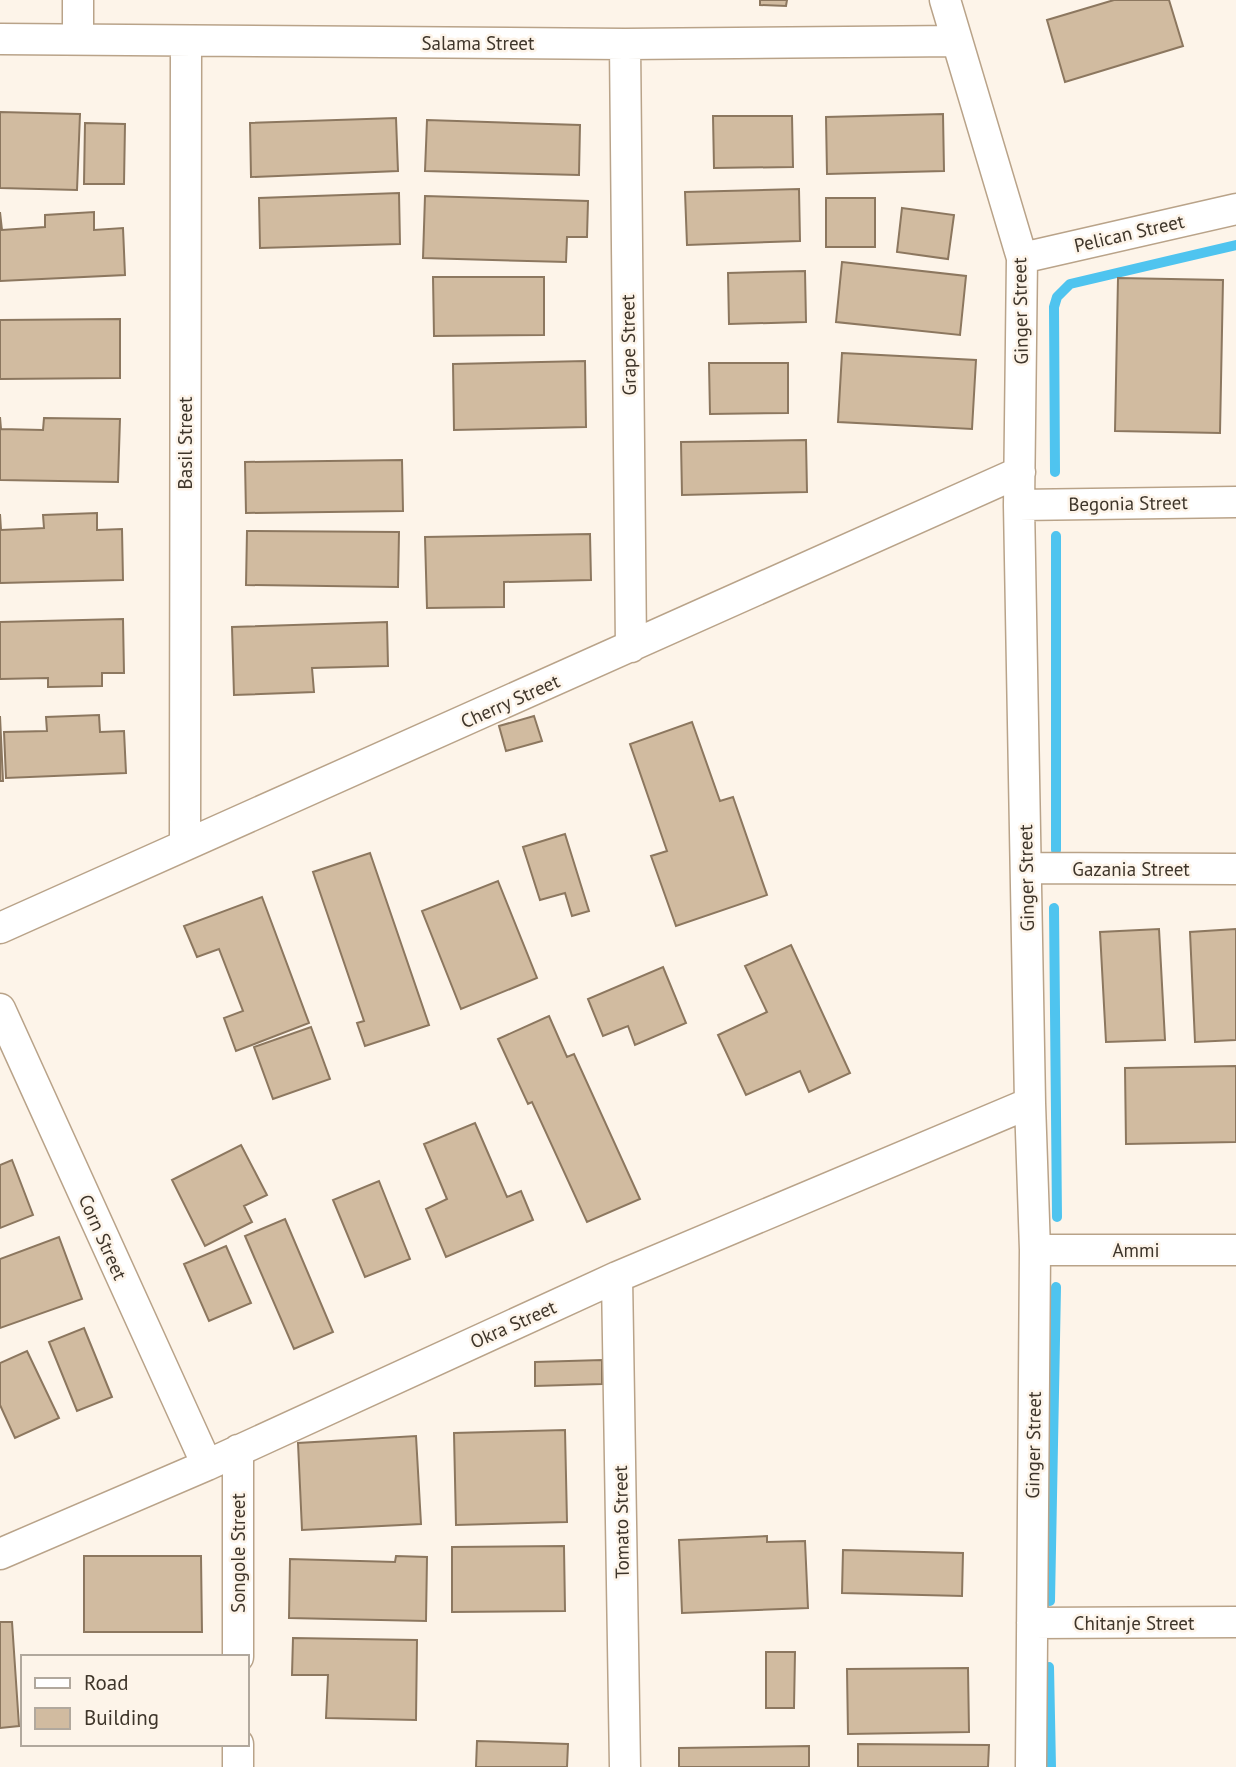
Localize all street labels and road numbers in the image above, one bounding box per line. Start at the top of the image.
street label: Salama Street [422,31,535,55]
street label: Pelican Street [1072,209,1187,257]
street label: Ginger Street [1007,257,1033,365]
street label: Grape Street [615,294,641,396]
street label: Basil Street [173,396,197,489]
street label: Begonia Street [1068,490,1188,516]
street label: Cherry Street [457,668,564,733]
street label: Ginger Street [1013,824,1039,932]
street label: Gazania Street [1072,857,1190,881]
street label: Corn Street [74,1191,133,1284]
street label: Ammi [1112,1238,1160,1262]
street label: Okra Street [466,1294,560,1354]
street label: Ginger Street [1020,1391,1046,1499]
street label: Tomato Street [608,1465,634,1579]
street label: Songole Street [226,1493,250,1613]
street label: Chitanje Street [1074,1611,1195,1635]

